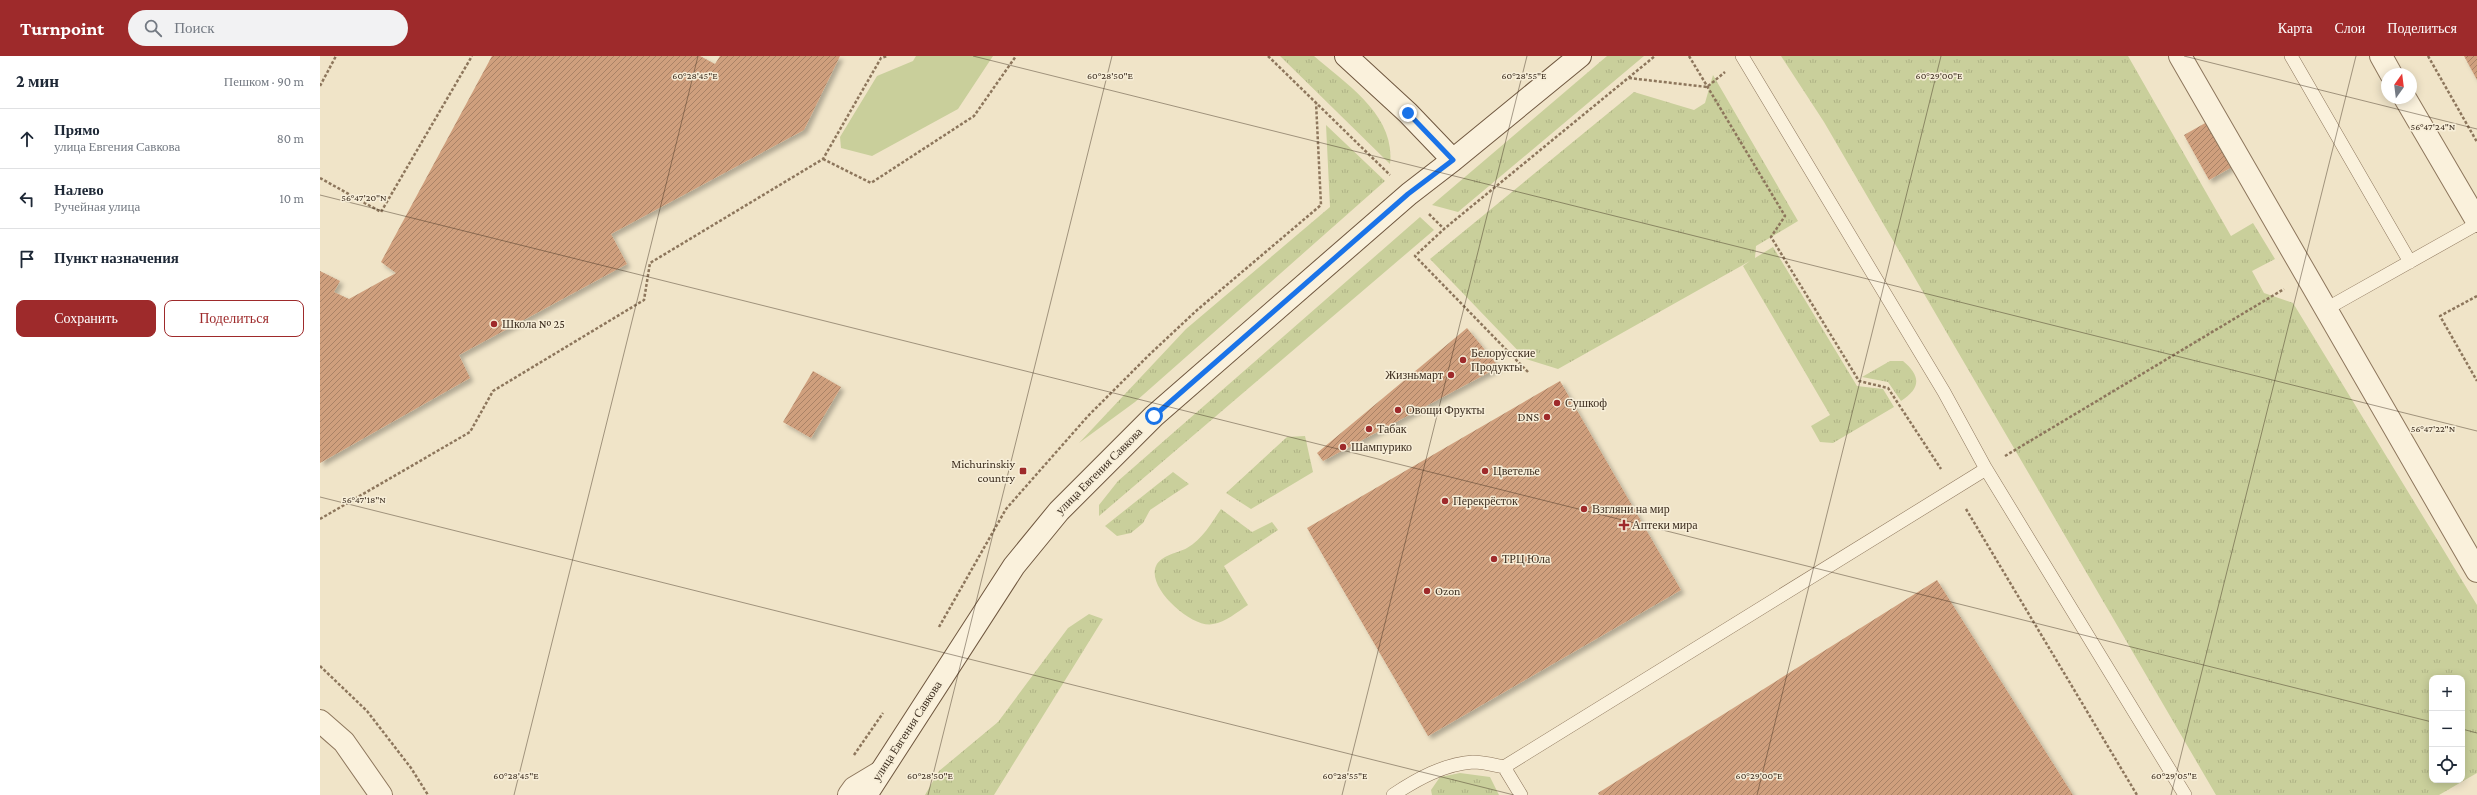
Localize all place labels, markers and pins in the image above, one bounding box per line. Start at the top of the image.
place label: Школа № 25 [502,317,565,331]
marker: Школа № 25 [489,319,499,329]
place label: Белорусские Продукты [1471,346,1535,374]
marker: Белорусские Продукты [1458,355,1468,365]
place label: Жизньмарт [1385,368,1444,382]
marker: Жизньмарт [1446,370,1456,380]
place label: Сушкоф [1565,396,1607,410]
marker: Сушкоф [1552,398,1562,408]
place label: Овощи Фрукты [1406,403,1484,417]
marker: Овощи Фрукты [1393,405,1403,415]
place label: DNS [1517,410,1539,424]
marker: DNS [1542,412,1552,422]
place label: Табак [1377,422,1407,436]
marker: Табак [1364,424,1374,434]
place label: Шампурико [1351,440,1412,454]
marker: Шампурико [1338,442,1348,452]
place label: Michurinskiy country [951,457,1015,485]
place label: Цветелье [1493,464,1540,478]
marker: Michurinskiy country [1018,466,1028,476]
marker: Цветелье [1480,466,1490,476]
place label: Перекрёсток [1453,494,1518,508]
marker: Перекрёсток [1440,496,1450,506]
place label: Взгляни на мир [1592,502,1670,516]
marker: Взгляни на мир [1579,504,1589,514]
place label: Аптеки мира [1632,518,1698,532]
marker: Аптеки мира [1619,520,1629,530]
place label: ТРЦ Юла [1502,552,1551,566]
marker: ТРЦ Юла [1489,554,1499,564]
place label: Ozon [1435,584,1461,598]
marker: Ozon [1422,586,1432,596]

